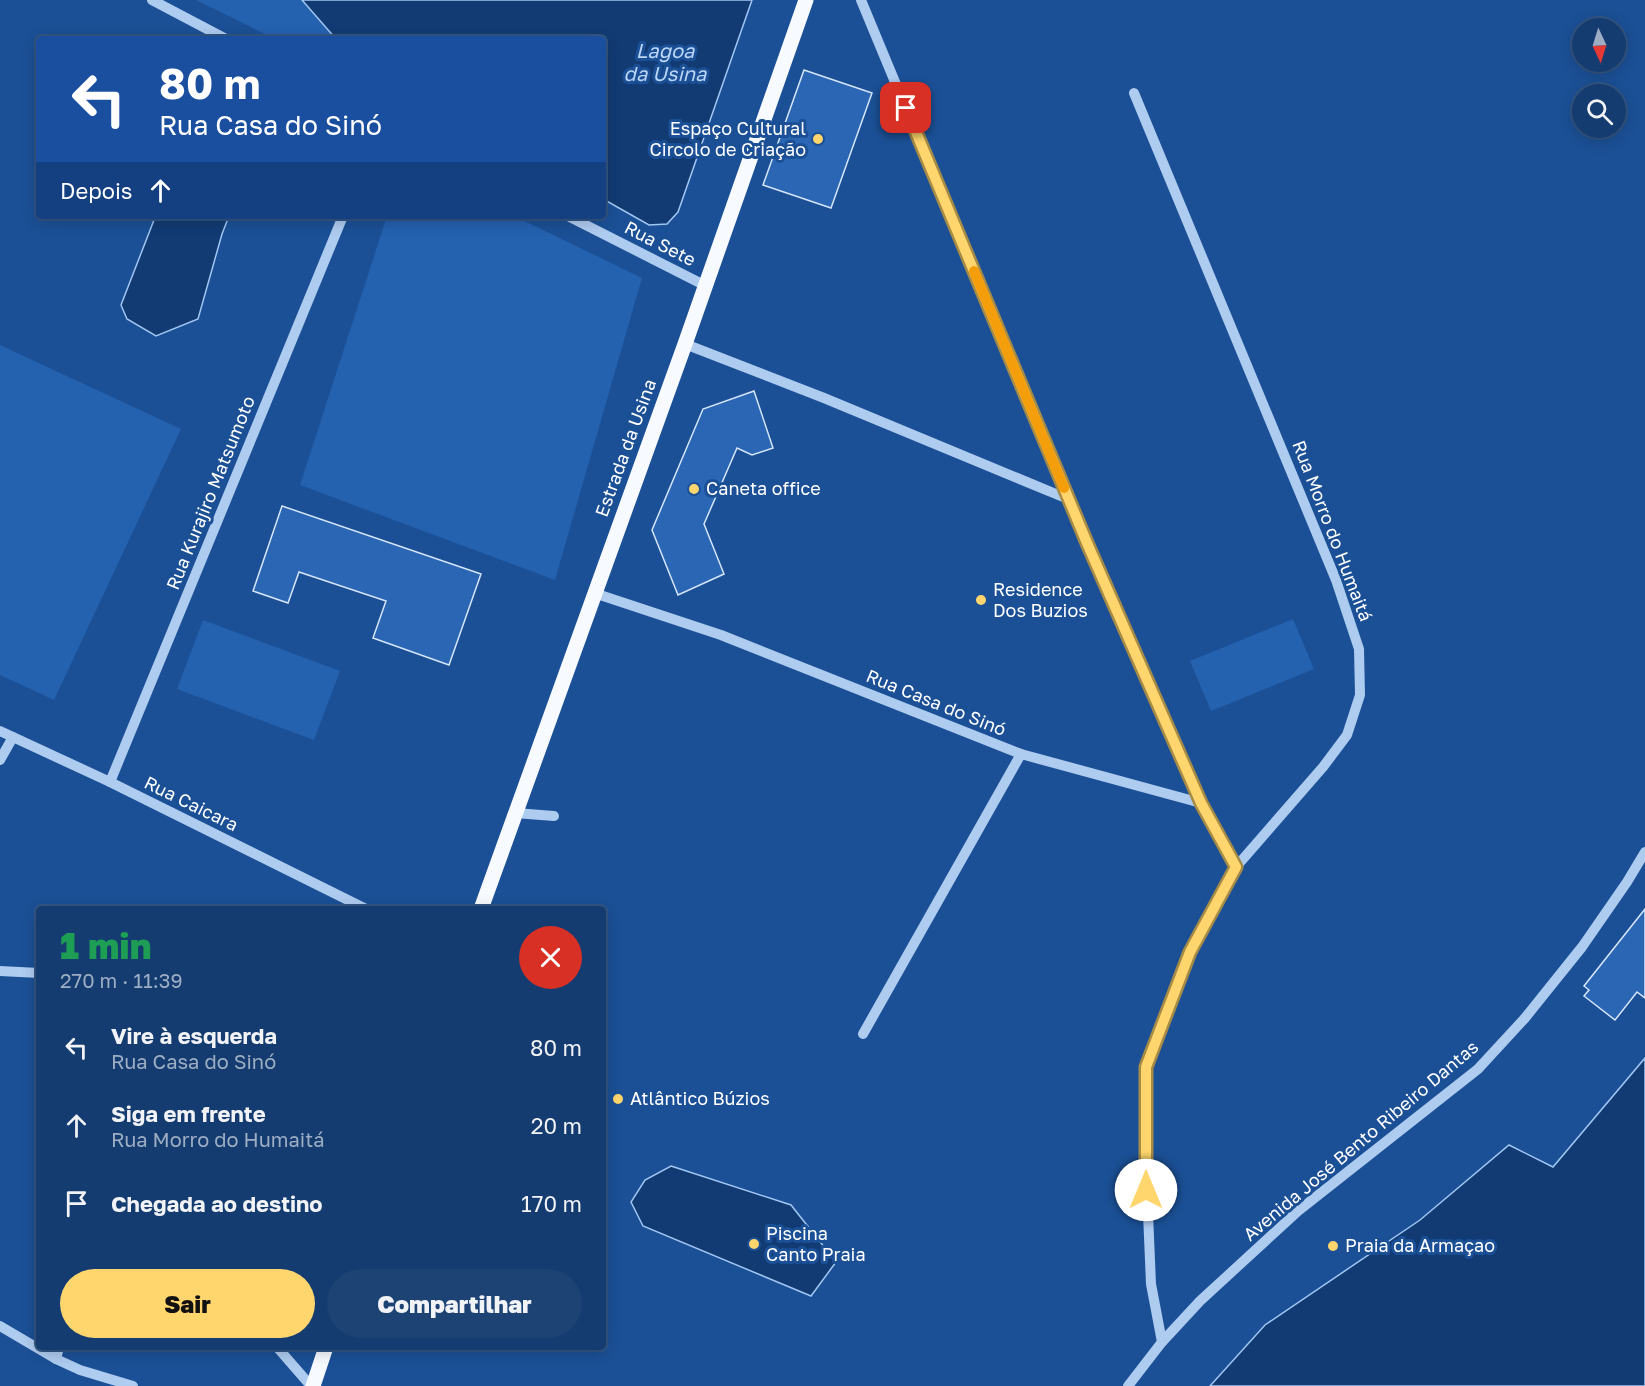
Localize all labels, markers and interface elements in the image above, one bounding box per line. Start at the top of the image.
north arrow [1572,18,1626,72]
map controls [1572,18,1626,138]
water label: Lagoa da Usina [624,38,707,85]
text: 80 m [159,58,260,108]
icon: left [60,60,138,138]
pin [880,82,931,133]
button: search [1572,84,1626,138]
icon: arrive [889,91,922,124]
text: Rua Casa do Sinó [159,109,382,141]
place label: Espaço Cultural Circolo de Criação [650,117,806,160]
marker: Espaço Cultural Circolo de Criação [811,132,825,146]
icon: ahead [144,174,177,207]
text: Depois [60,177,132,204]
street label: Rua Sete [621,216,700,270]
street label: Estrada da Usina [590,376,660,520]
street label: Rua Kurajiro Matsumoto [161,393,259,593]
street label: Rua Morro do Humaitá [1288,437,1378,624]
place label: Caneta office [706,477,821,499]
marker: Caneta office [687,482,701,496]
place label: Residence Dos Buzios [993,578,1088,621]
marker: Residence Dos Buzios [974,593,988,607]
street label: Rua Casa do Sinó [863,664,1009,740]
street label: Rua Caicara [141,771,242,835]
text: 1 min [60,924,151,967]
button: close [519,926,582,989]
text: 270 m · 11:39 [60,968,183,992]
text: Vire à esquerda [111,1022,277,1049]
icon: left [60,1031,93,1064]
text: 80 m [530,1034,582,1061]
street label: Avenida José Bento Ribeiro Dantas [1238,1035,1482,1245]
text: Rua Casa do Sinó [111,1049,276,1073]
place label: Atlântico Búzios [630,1087,770,1109]
marker: Atlântico Búzios [611,1092,625,1106]
text: Siga em frente [111,1100,266,1127]
icon: ahead [60,1109,93,1142]
text: 20 m [531,1112,582,1139]
text: Rua Morro do Humaitá [111,1127,324,1151]
position arrow [1114,1158,1178,1222]
icon: arrive [60,1187,93,1220]
text: Chegada ao destino [111,1190,323,1217]
text: 170 m [521,1190,582,1217]
place label: Piscina Canto Praia [766,1222,866,1265]
place label: Praia da Armaçao [1345,1234,1495,1256]
marker: Piscina Canto Praia [747,1237,761,1251]
marker: Praia da Armaçao [1326,1239,1340,1253]
button: Sair [60,1269,315,1338]
button: Compartilhar [327,1269,582,1338]

